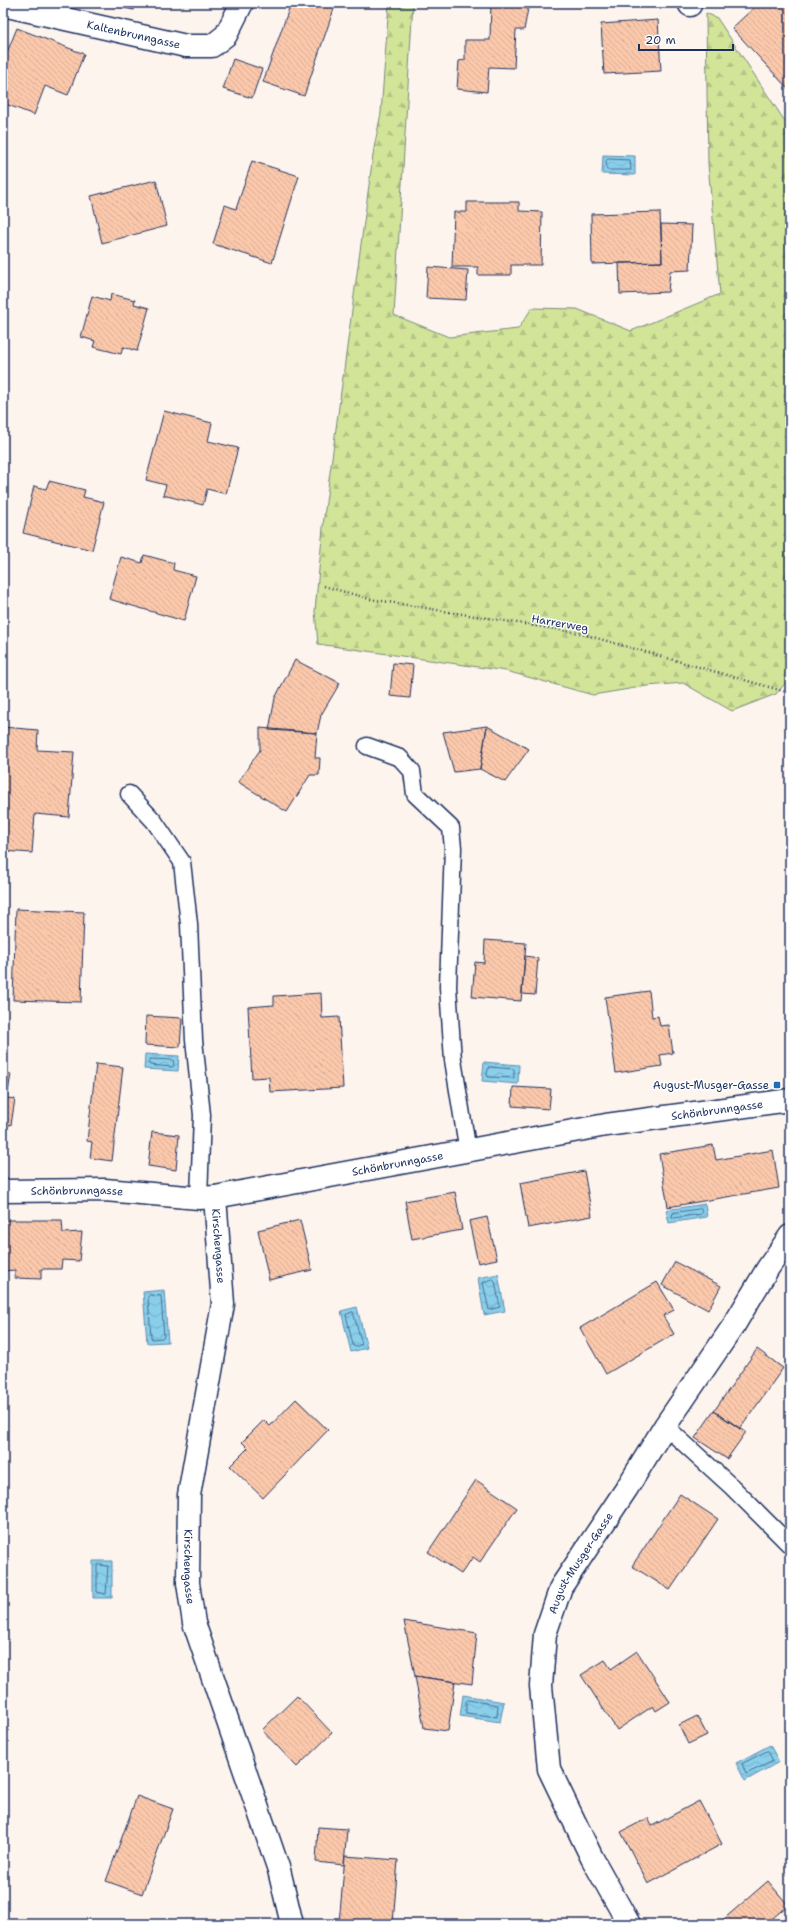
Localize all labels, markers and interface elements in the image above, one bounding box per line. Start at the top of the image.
street label: Kaltenbrunngasse [85,17,182,53]
scale bar [639,26,733,52]
text: 20 m [645,32,676,48]
street label: Harrerweg [530,611,590,636]
place label: August-Musger-Gasse [653,1078,769,1093]
marker: August-Musger-Gasse [772,1080,782,1090]
street label: Schönbrunngasse [670,1097,764,1124]
street label: Schönbrunngasse [351,1148,445,1180]
street label: Schönbrunngasse [31,1183,124,1200]
street label: Kirschengasse [208,1208,228,1284]
street label: August-Musger-Gasse [545,1509,617,1616]
street label: Kirschengasse [180,1529,198,1605]

